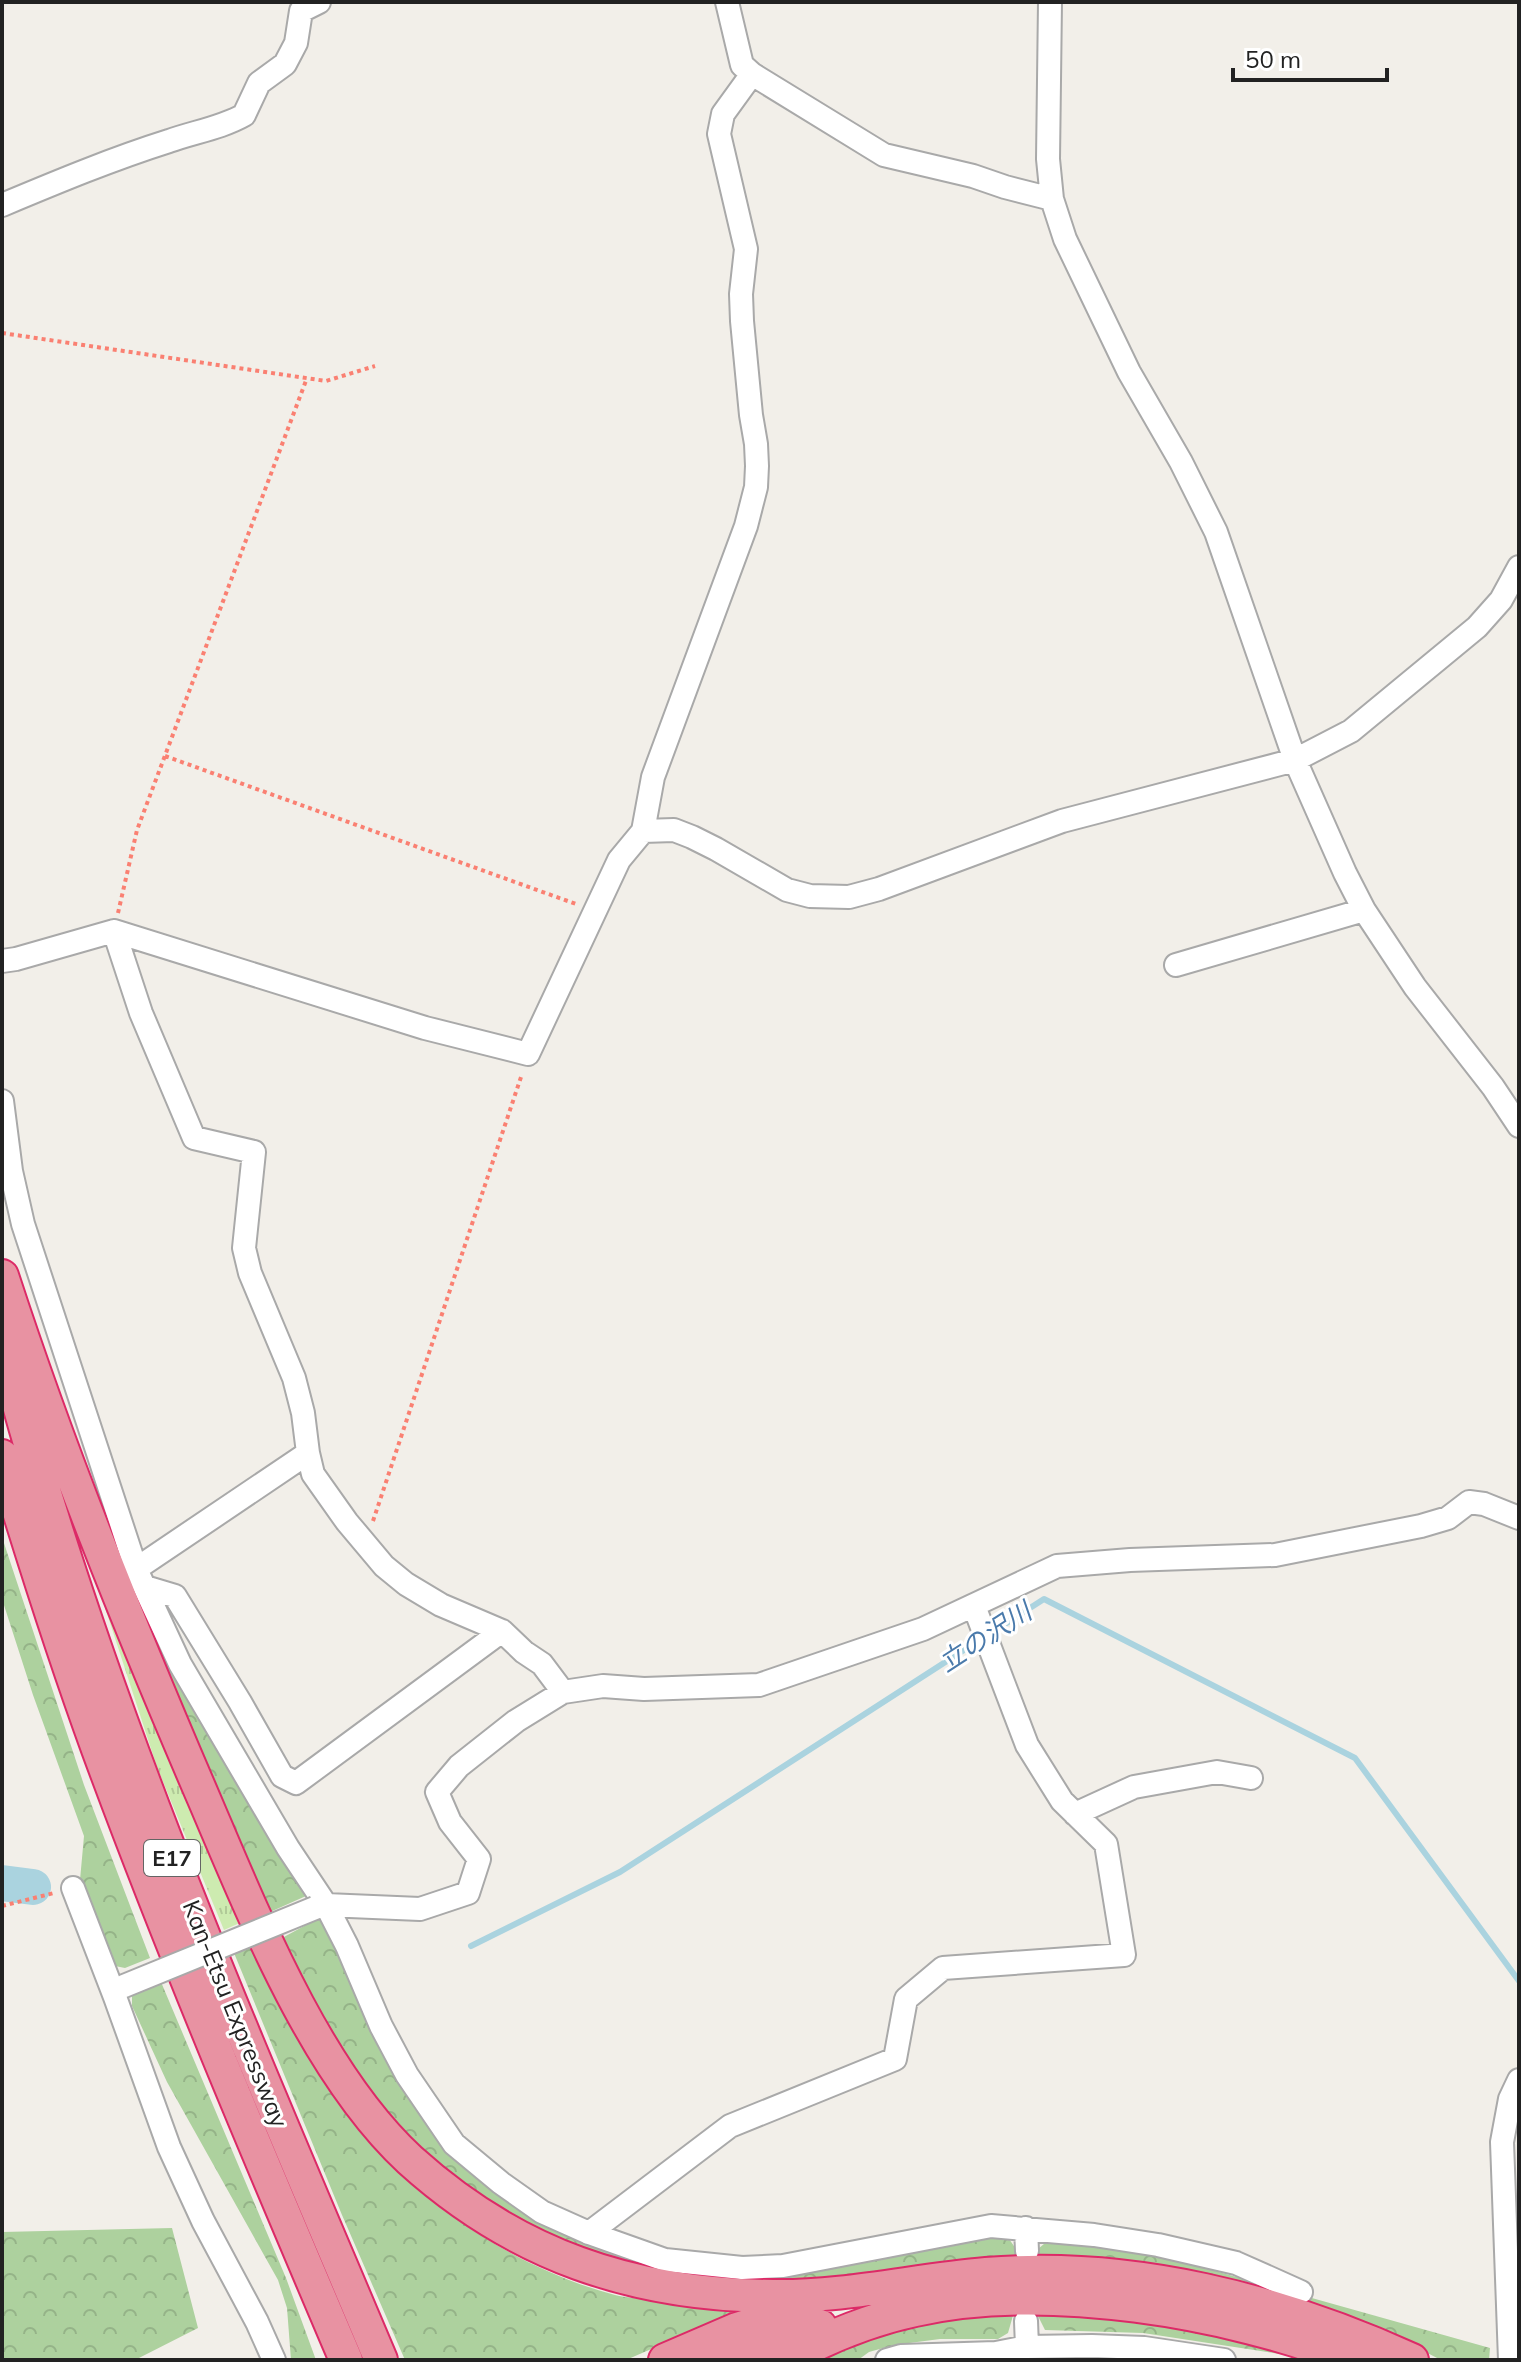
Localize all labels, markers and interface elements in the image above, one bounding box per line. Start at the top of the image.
scale bar [1233,32,1387,82]
text: 50 m [1245,44,1301,74]
water label: 立の沢川 [932,1593,1040,1679]
road number: E17 [144,1840,200,1876]
street label: Kan-Etsu Expressway [177,1896,295,2132]

